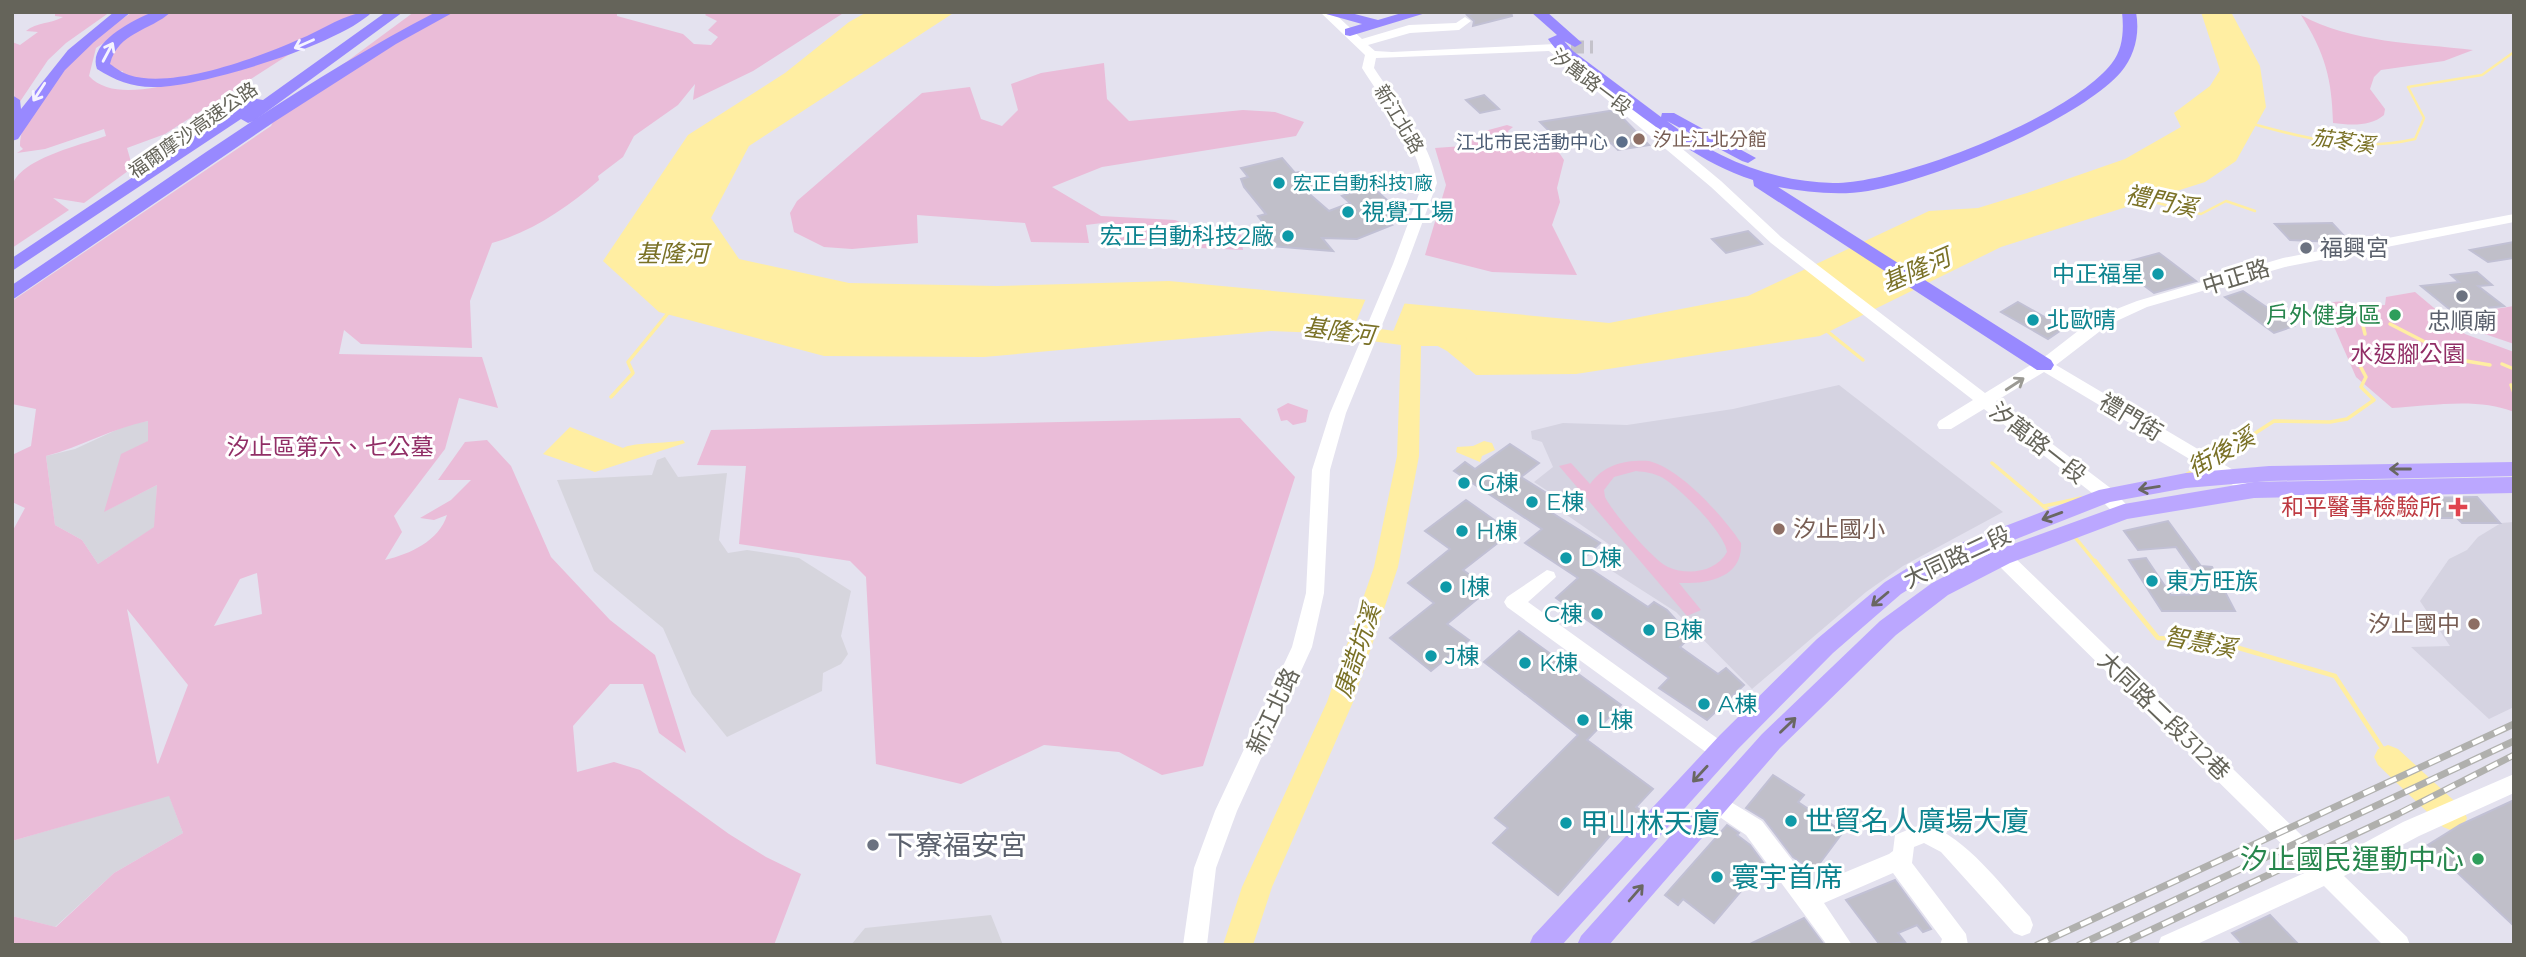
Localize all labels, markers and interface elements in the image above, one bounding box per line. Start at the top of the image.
one-way arrow [294,38,315,51]
one-way arrow [102,43,116,63]
street label: 汐萬路一段 [1546,44,1636,120]
street label: 福爾摩沙高速公路 [124,77,262,183]
street label: 新江北路 [1370,80,1428,158]
one-way arrow [32,82,46,101]
water label: 茄苳溪 [2310,124,2379,158]
place label: 汐止江北分館 [1653,128,1767,151]
place label: 江北市民活動中心 [1456,131,1608,154]
marker: 汐止江北分館 [1631,131,1647,147]
marker: 江北市民活動中心 [1614,134,1630,150]
place label: 宏正自動科技1廠 [1293,172,1433,195]
marker: 宏正自動科技1廠 [1271,175,1287,191]
water label: 禮門溪 [2123,179,2202,223]
place label: 視覺工場 [1362,198,1454,226]
marker: 視覺工場 [1340,204,1356,220]
place label: 宏正自動科技2廠 [1100,222,1274,250]
marker: 宏正自動科技2廠 [1280,228,1296,244]
place label: 福興宮 [2320,234,2389,262]
water label: 基隆河 [636,239,712,268]
water label: 基隆河 [1877,240,1958,298]
marker: 福興宮 [2298,240,2314,256]
street label: 中正路 [2199,254,2273,300]
place label: 中正福星 [2052,260,2144,288]
marker: 中正福星 [2150,266,2166,282]
marker: 忠順廟 [2454,288,2470,304]
place label: 戶外健身區 [2266,301,2381,329]
place label: 北歐晴 [2047,306,2116,334]
marker: 戶外健身區 [2387,307,2403,323]
place label: 忠順廟 [2428,307,2497,335]
water label: 基隆河 [1302,312,1380,350]
marker: 北歐晴 [2025,312,2041,328]
park label: 水返腳公園 [2351,340,2466,368]
one-way arrow [2005,376,2024,391]
street label: 禮門街 [2094,387,2168,447]
street label: 汐萬路一段 [1984,397,2092,489]
water label: 街後溪 [2182,420,2262,482]
park label: 汐止區第六、七公墓 [227,433,434,461]
one-way arrow [2389,462,2412,476]
place label: G棟 [1478,469,1519,497]
marker: G棟 [1456,475,1472,491]
one-way arrow [2138,482,2161,495]
place label: E棟 [1546,488,1584,516]
place label: 和平醫事檢驗所 [2281,493,2442,521]
marker: E棟 [1524,494,1540,510]
marker: 和平醫事檢驗所 [2448,497,2468,517]
one-way arrow [2042,510,2064,523]
place label: 汐止國小 [1793,515,1885,543]
place label: H棟 [1476,517,1518,545]
street label: 大同路二段 [1899,520,2015,594]
marker: 汐止國小 [1771,521,1787,537]
marker: H棟 [1454,523,1470,539]
place label: D棟 [1580,544,1622,572]
marker: D棟 [1558,550,1574,566]
place label: 東方旺族 [2166,567,2258,595]
place label: I棟 [1460,573,1490,601]
marker: 東方旺族 [2144,573,2160,589]
marker: I棟 [1438,579,1454,595]
one-way arrow [1872,591,1890,607]
water label: 康誥坑溪 [1328,598,1387,701]
place label: C棟 [1544,600,1583,628]
marker: C棟 [1589,606,1605,622]
place label: 汐止國中 [2368,610,2460,638]
place label: B棟 [1663,616,1703,644]
marker: 汐止國中 [2466,616,2482,632]
water label: 智慧溪 [2162,621,2241,664]
marker: B棟 [1641,622,1657,638]
place label: J棟 [1444,642,1480,670]
street label: 大同路二段312巷 [2092,646,2236,786]
marker: J棟 [1423,648,1439,664]
place label: K棟 [1539,649,1578,677]
marker: K棟 [1517,655,1533,671]
street label: 新江北路 [1241,663,1305,759]
place label: A棟 [1718,690,1758,718]
marker: A棟 [1696,696,1712,712]
place label: L棟 [1597,706,1634,734]
marker: L棟 [1575,712,1591,728]
one-way arrow [1780,716,1797,733]
one-way arrow [1691,765,1708,782]
place label: 世貿名人廣場大廈 [1805,804,2029,838]
place label: 甲山林天廈 [1580,806,1720,840]
marker: 世貿名人廣場大廈 [1783,813,1799,829]
marker: 甲山林天廈 [1558,815,1574,831]
place label: 下寮福安宮 [887,828,1027,862]
marker: 下寮福安宮 [865,837,881,853]
place label: 汐止國民運動中心 [2240,842,2464,876]
marker: 汐止國民運動中心 [2470,851,2486,867]
place label: 寰宇首席 [1731,860,1843,894]
marker: 寰宇首席 [1709,869,1725,885]
one-way arrow [1628,884,1644,902]

